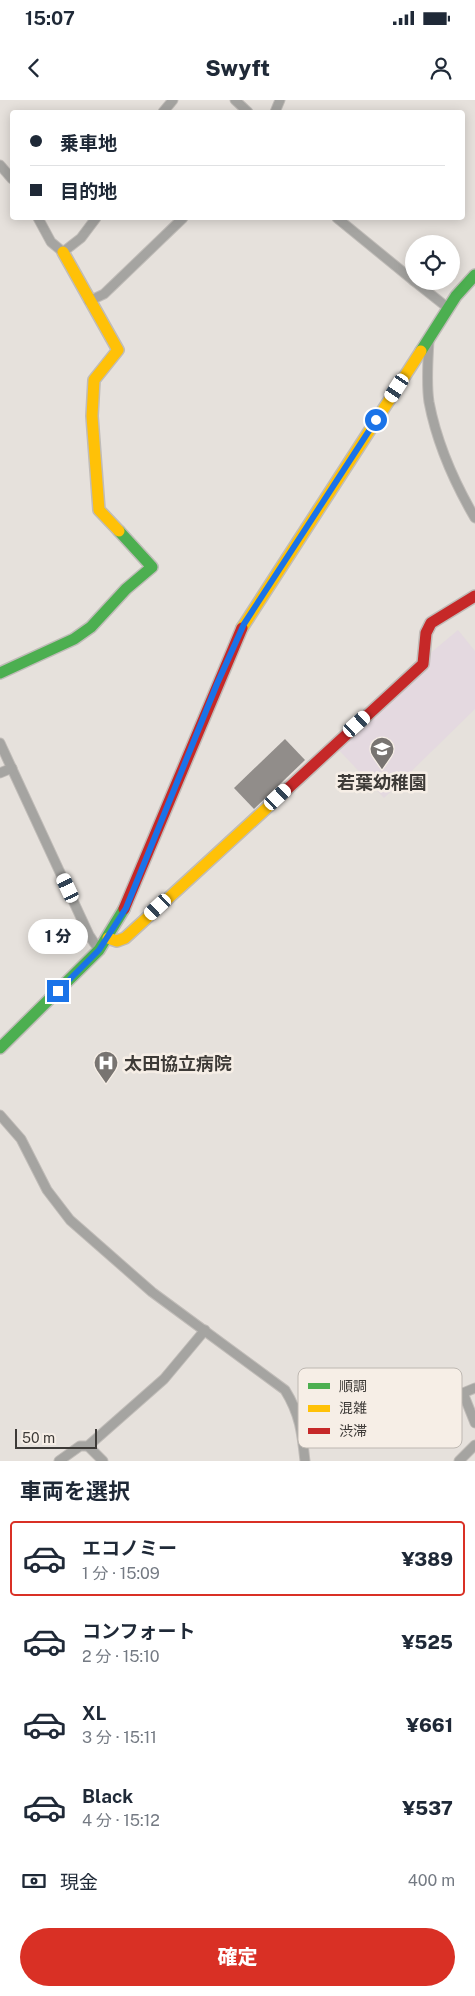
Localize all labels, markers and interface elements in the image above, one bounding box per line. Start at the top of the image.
text: 15:07 [25,7,75,29]
icon: back [20,54,48,82]
icon: person [427,54,455,82]
text: Swyft [205,55,270,81]
text: 乗車地 [60,132,117,154]
text: 目的地 [60,180,117,202]
map controls [405,235,460,290]
button: locate [405,235,460,290]
car [382,371,411,405]
route start [365,409,387,431]
car [340,708,373,740]
school or university icon: 若葉幼稚園 [369,736,395,770]
place label: 若葉幼稚園 [337,772,427,793]
car [261,781,294,813]
car [54,871,81,905]
car [141,891,174,923]
callout: 1 分 [28,918,88,954]
text: 1 分 [45,927,71,946]
route end [47,980,69,1002]
hospital icon: 太田協立病院 [93,1050,119,1084]
place label: 太田協立病院 [124,1053,232,1074]
legend [298,1368,462,1448]
text: 順調 [339,1378,367,1394]
text: 混雑 [339,1400,367,1416]
text: 渋滞 [339,1423,367,1439]
scale bar [15,1426,98,1449]
text: 50 m [22,1430,55,1446]
text: 車両を選択 [20,1478,130,1504]
icon: car [22,1536,67,1581]
text: エコノミー [82,1537,177,1559]
text: ¥389 [401,1548,453,1570]
text: 1 分 · 15:09 [82,1564,160,1583]
icon: car [22,1619,67,1664]
text: コンフォート [82,1620,195,1642]
text: ¥525 [401,1631,453,1653]
text: 2 分 · 15:10 [82,1647,159,1666]
icon: car [22,1702,67,1747]
text: XL [82,1702,107,1724]
text: ¥661 [406,1714,453,1736]
text: 3 分 · 15:11 [82,1728,157,1747]
icon: car [22,1785,67,1830]
text: Black [82,1785,133,1807]
text: ¥537 [402,1797,453,1819]
text: 4 分 · 15:12 [82,1811,160,1830]
icon: cash [20,1867,48,1895]
text: 現金 [60,1871,98,1893]
text: 400 m [408,1871,455,1890]
button: 確定 [20,1928,455,1986]

